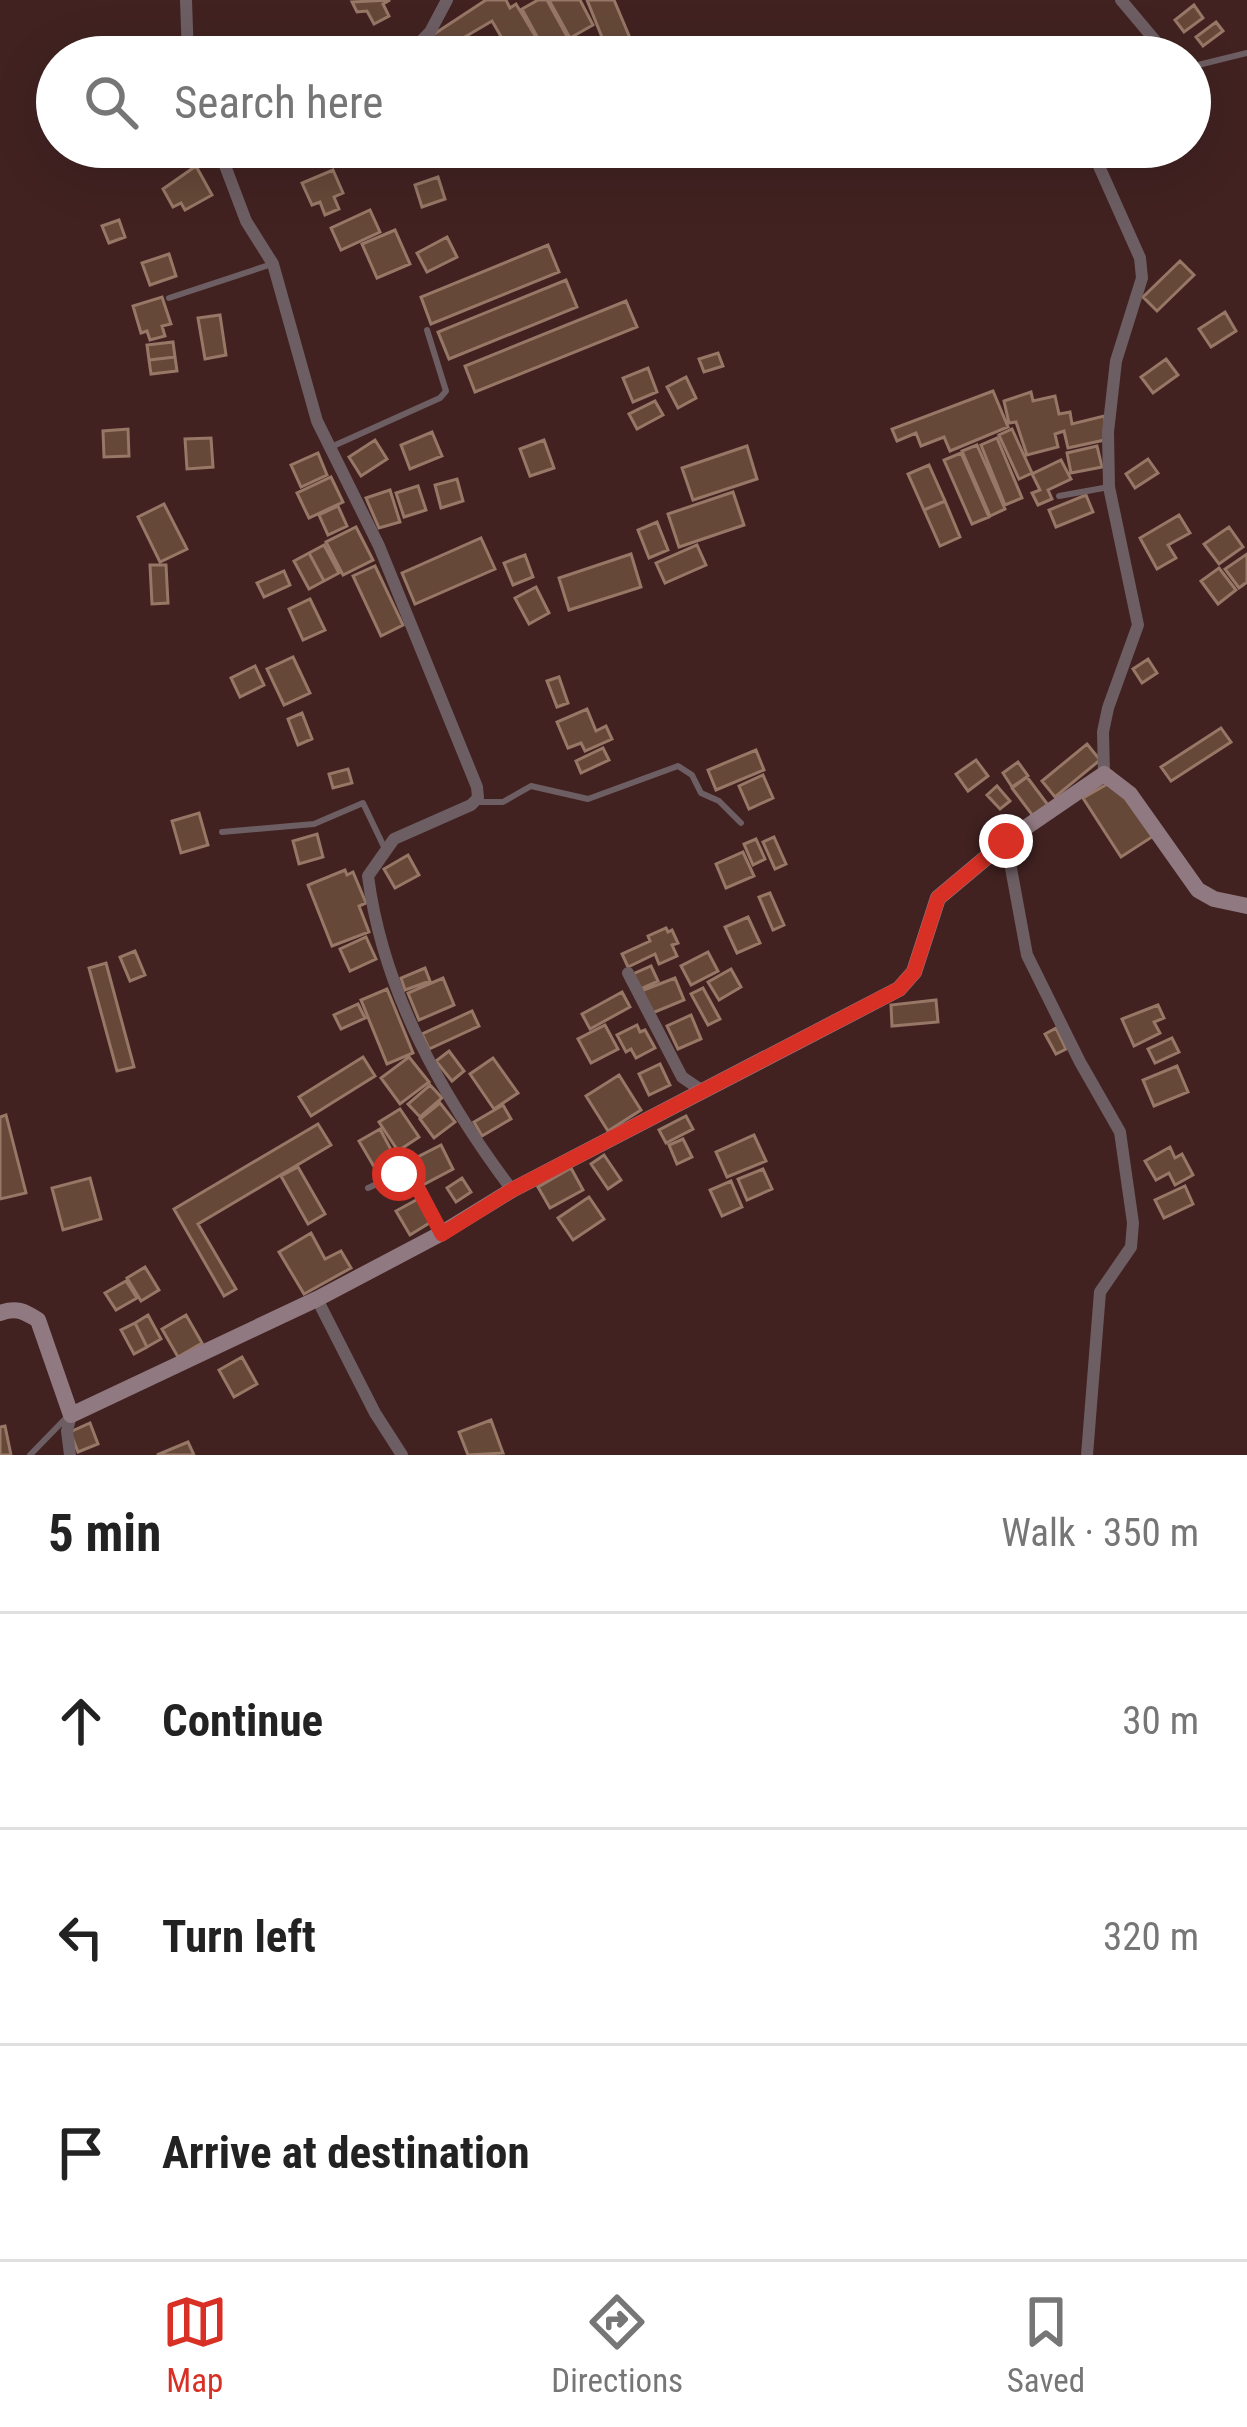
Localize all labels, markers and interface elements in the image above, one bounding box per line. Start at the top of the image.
search box [36,36,1211,168]
icon: search [78,69,144,135]
text: Search here [174,76,383,129]
route end [979,814,1033,868]
route start [372,1147,426,1201]
text: 5 min [48,1504,161,1563]
text: Walk · 350 m [1001,1510,1199,1556]
icon: ahead [48,1688,114,1754]
text: Continue [162,1694,323,1747]
text: 30 m [1122,1698,1199,1744]
icon: left [48,1904,114,1970]
text: Turn left [162,1910,316,1963]
text: 320 m [1103,1914,1199,1960]
icon: arrive [48,2120,114,2186]
text: Arrive at destination [162,2126,530,2179]
tab: Map [162,2289,228,2400]
tab: Directions [551,2289,683,2400]
tab: Saved [1007,2289,1085,2400]

